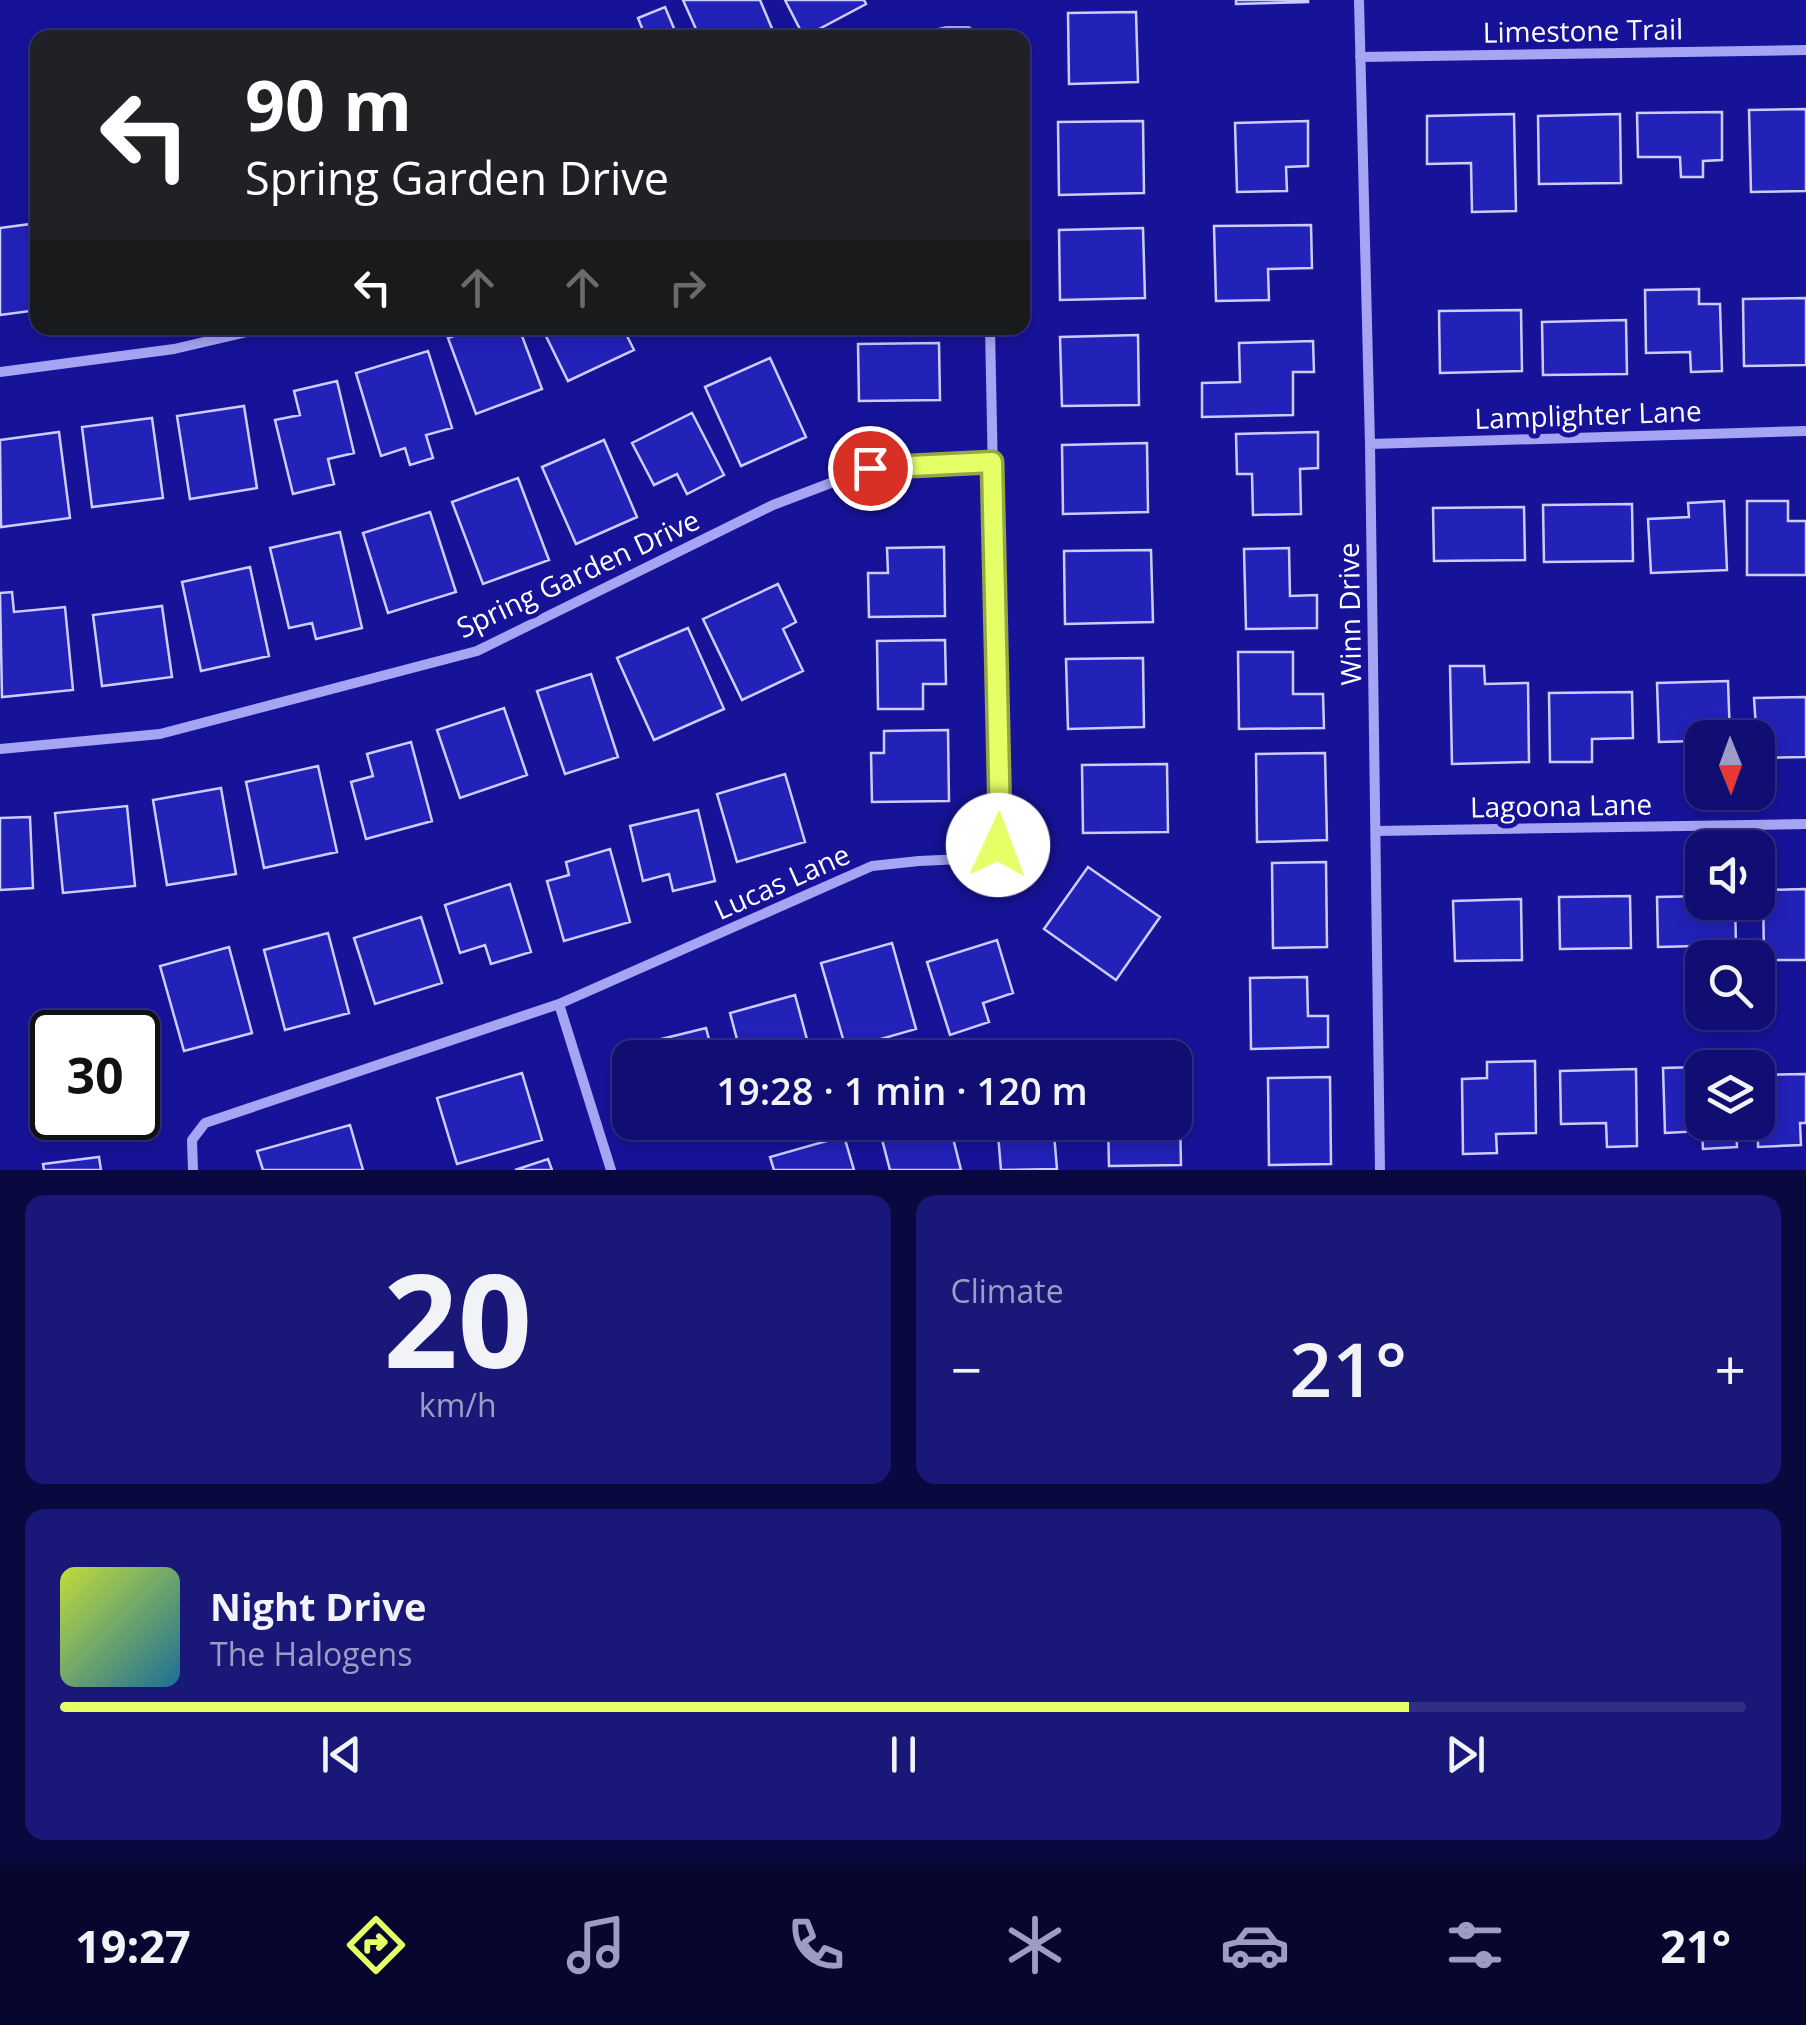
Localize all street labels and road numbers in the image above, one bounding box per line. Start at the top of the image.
street label: Limestone Trail [1483,9,1683,51]
street label: Lamplighter Lane [1474,391,1702,437]
street label: Spring Garden Drive [450,500,705,646]
street label: Winn Drive [1329,542,1369,686]
street label: Lagoona Lane [1470,784,1652,826]
street label: Lucas Lane [708,834,855,928]

